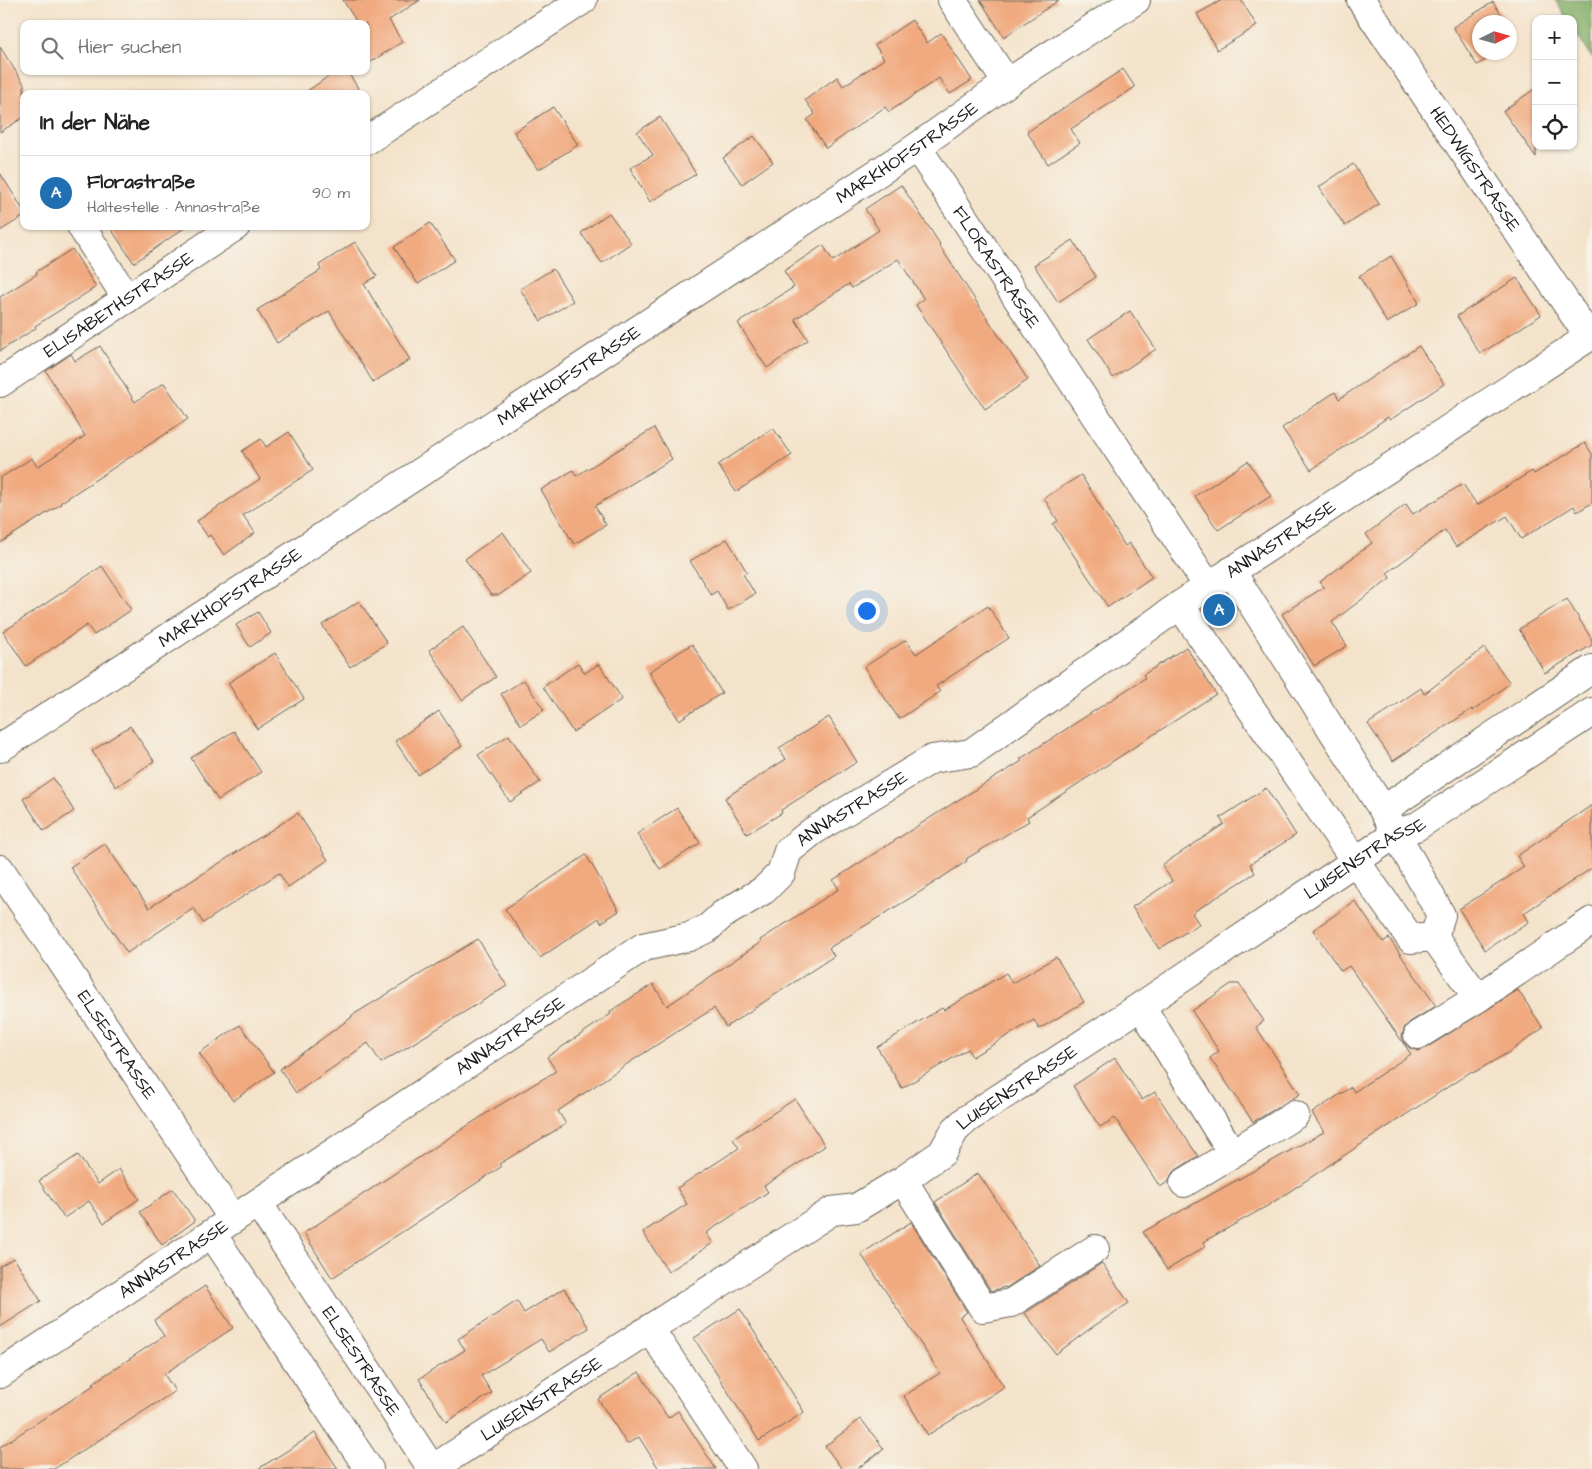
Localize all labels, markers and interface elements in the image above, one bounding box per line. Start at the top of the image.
north arrow [1472,15,1517,60]
map controls [1532,15,1577,150]
button: + [1532,15,1577,60]
search box [20,20,370,75]
icon: search [38,34,66,62]
text: Hier suchen [78,34,181,61]
button: − [1532,60,1577,105]
street label: MARKHOFSTRASSE [831,95,983,209]
street label: HEDWIGSTRASSE [1424,101,1527,237]
button: locate [1532,105,1577,150]
text: In der Nähe [40,108,150,137]
text: Florastraße [87,169,195,196]
text: A [51,182,61,204]
text: 90 m [312,182,350,204]
text: Haltestelle · Annastraße [87,196,260,218]
street label: FLORASTRASSE [947,201,1046,334]
street label: ELISABETHSTRASSE [38,245,199,363]
street label: MARKHOFSTRASSE [492,319,646,431]
street label: ANNASTRASSE [1221,494,1341,584]
street label: MARKHOFSTRASSE [153,541,307,653]
pin: A [1203,591,1235,629]
your location [854,598,880,624]
street label: ANNASTRASSE [791,764,912,852]
street label: LUISENSTRASSE [1299,811,1431,905]
street label: ELSESTRASSE [72,985,163,1104]
street label: ANNASTRASSE [450,990,570,1081]
street label: LUISENSTRASSE [950,1038,1082,1136]
street label: ANNASTRASSE [114,1213,233,1304]
street label: ELSESTRASSE [316,1301,407,1421]
street label: LUISENSTRASSE [476,1350,607,1447]

